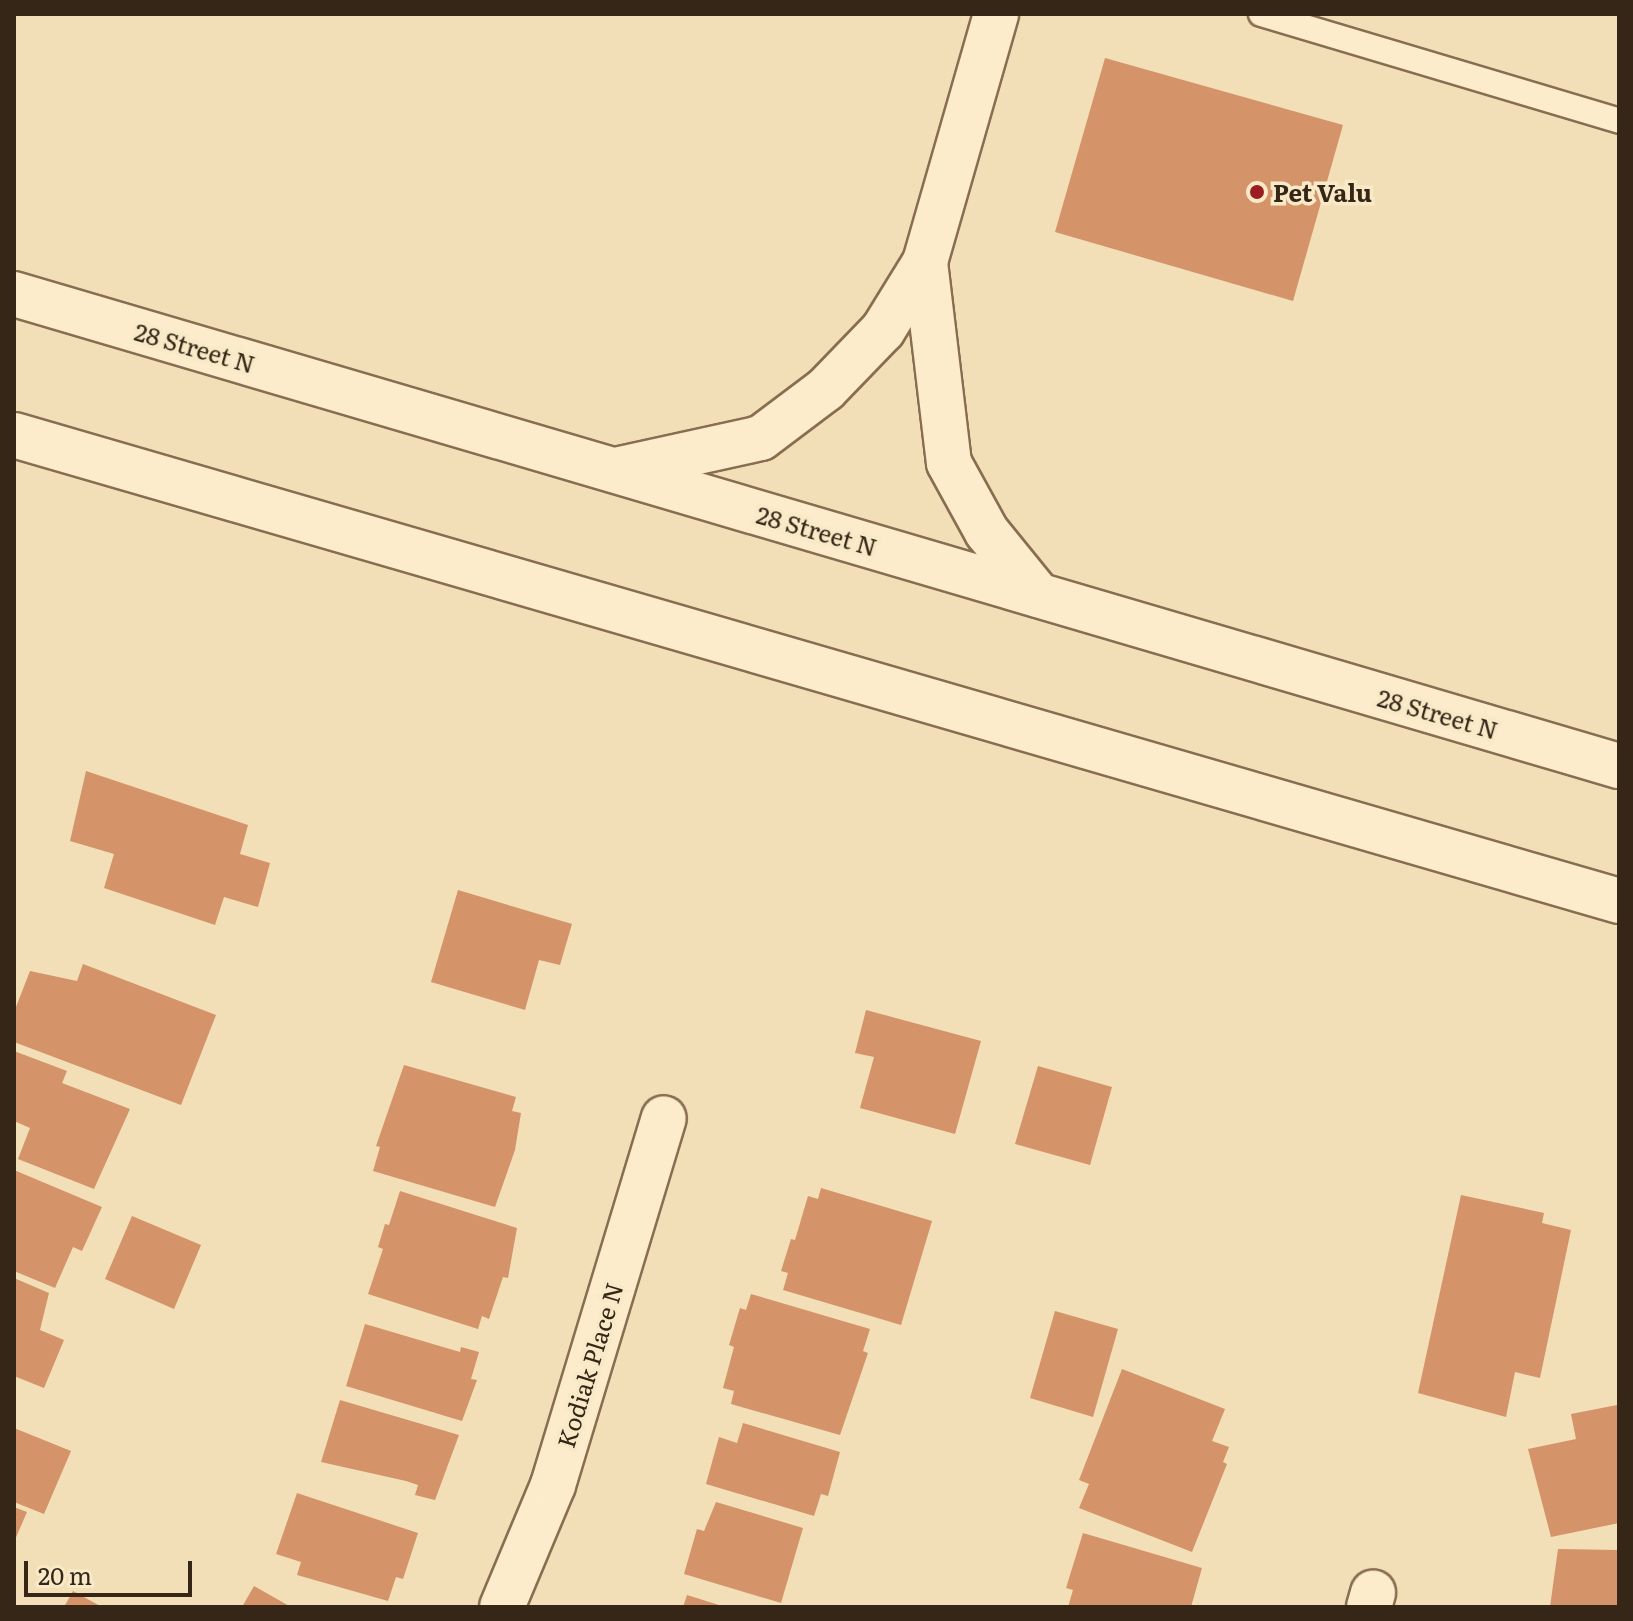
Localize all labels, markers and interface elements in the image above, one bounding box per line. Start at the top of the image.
place label: Pet Valu [1273,178,1372,206]
marker: Pet Valu [1248,183,1266,201]
street label: 28 Street N [132,316,258,378]
street label: 28 Street N [754,499,880,561]
street label: 28 Street N [1375,682,1501,744]
street label: Kodiak Place N [550,1279,628,1451]
scale bar [28,1545,196,1595]
text: 20 m [38,1557,92,1592]

